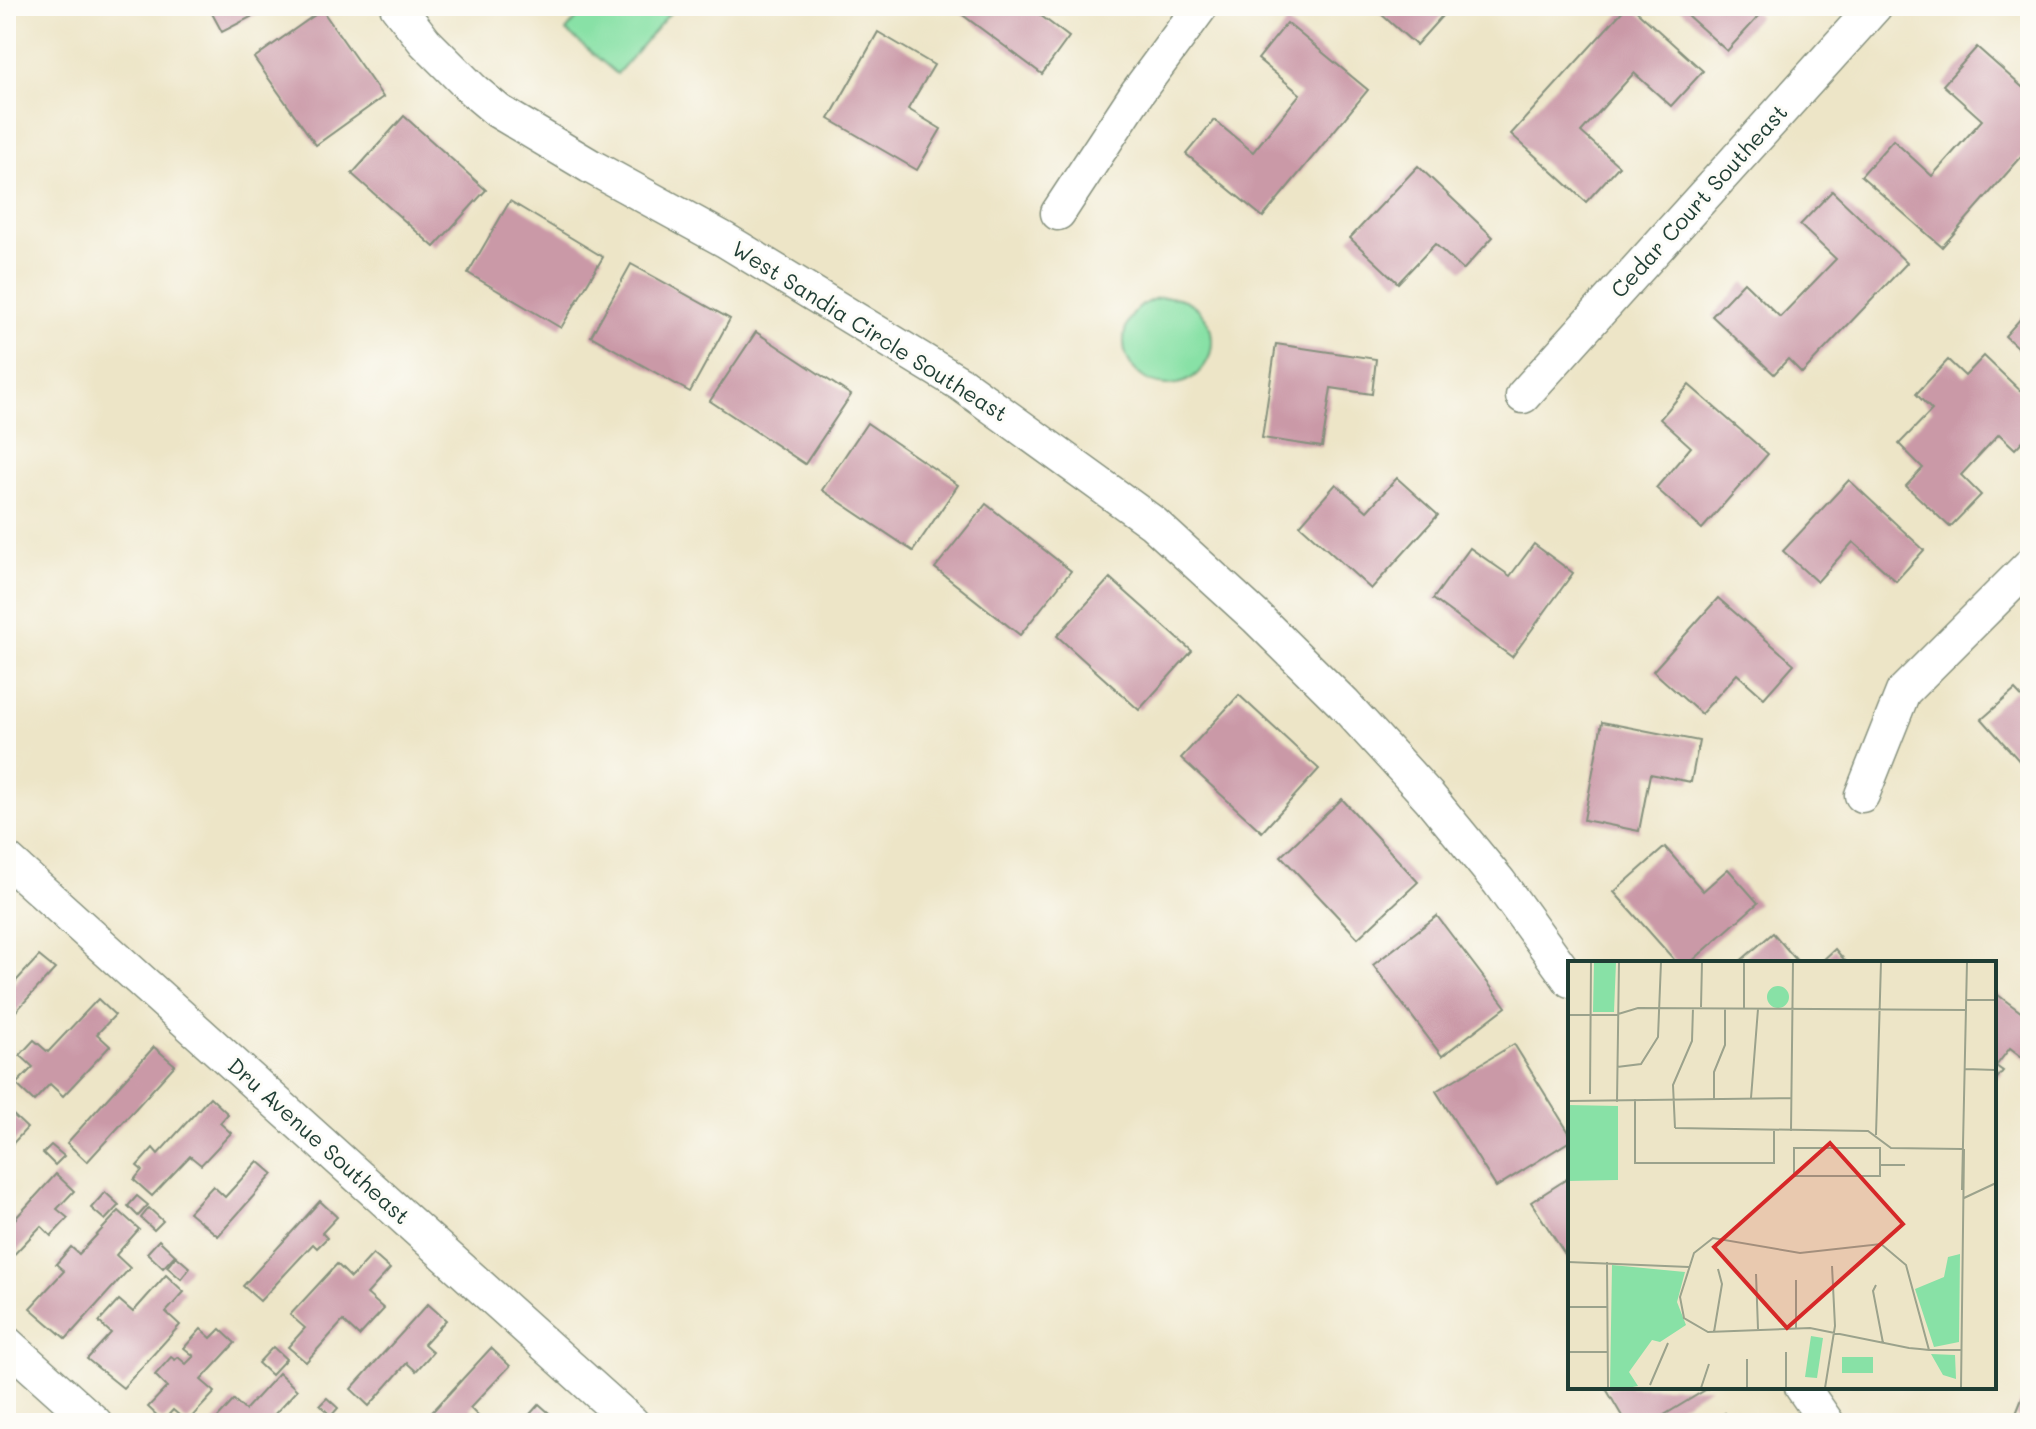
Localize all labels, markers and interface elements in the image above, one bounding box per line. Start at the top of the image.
street label: Cedar Court Southeast [1604,98,1793,304]
street label: West Sandia Circle Southeast [727,234,1014,428]
inset map [1568,961,1996,1389]
street label: Dru Avenue Southeast [222,1051,417,1230]

